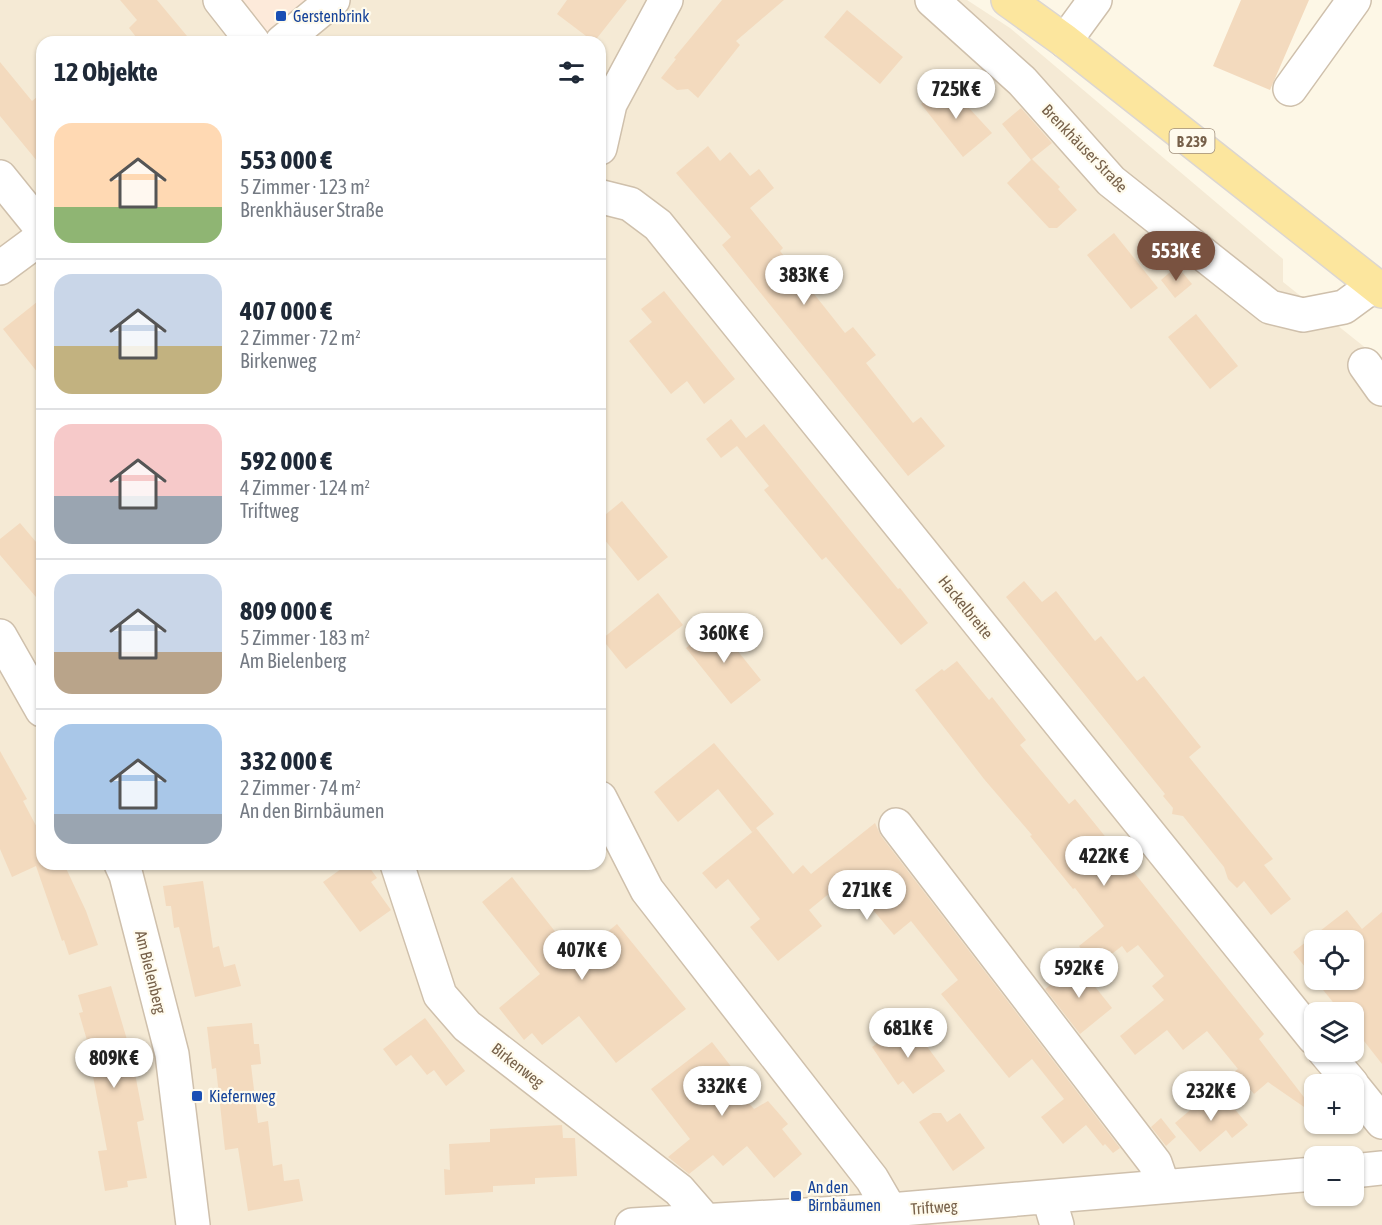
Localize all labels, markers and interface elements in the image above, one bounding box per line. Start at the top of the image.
place label: Gerstenbrink [293,7,369,25]
marker: Gerstenbrink [274,9,288,23]
icon: filters [555,56,588,89]
text: 12 Objekte [54,57,158,87]
pin: 725K € [907,69,1005,120]
text: 725K € [931,77,981,100]
street label: Brenkhäuser Straße [1039,100,1131,196]
road number: B 239 [1170,129,1214,153]
text: 553 000 € [240,145,332,175]
icon: home [102,147,174,219]
text: 5 Zimmer · 123 m² [240,175,370,198]
text: Brenkhäuser Straße [240,198,384,221]
pin: 553K € [1127,231,1225,282]
text: 553K € [1151,239,1201,262]
pin: 383K € [755,255,853,306]
text: 383K € [779,263,829,286]
text: 407 000 € [240,296,332,326]
icon: home [102,298,174,370]
text: 2 Zimmer · 72 m² [240,326,361,349]
text: Birkenweg [240,349,317,372]
text: 592 000 € [240,446,332,476]
icon: home [102,448,174,520]
text: 4 Zimmer · 124 m² [240,476,370,499]
text: Triftweg [240,499,299,522]
street label: Hackelbreite [935,572,997,642]
text: 809 000 € [240,596,332,626]
icon: home [102,598,174,670]
pin: 360K € [675,613,773,664]
text: 360K € [699,621,749,644]
text: 5 Zimmer · 183 m² [240,626,370,649]
text: Am Bielenberg [240,649,346,672]
text: 332 000 € [240,746,332,776]
icon: home [102,748,174,820]
text: 2 Zimmer · 74 m² [240,776,361,799]
text: An den Birnbäumen [240,799,385,822]
pin: 422K € [1055,836,1153,887]
text: 422K € [1079,844,1129,867]
pin: 271K € [818,870,916,921]
text: 271K € [842,878,892,901]
street label: Am Bielenberg [131,929,170,1016]
pin: 407K € [533,930,631,981]
map controls [1304,930,1364,1206]
button: locate [1304,930,1364,990]
text: 407K € [557,938,607,961]
pin: 592K € [1030,948,1128,999]
text: 592K € [1054,956,1104,979]
button: layers [1304,1002,1364,1062]
pin: 681K € [859,1008,957,1059]
text: 681K € [883,1016,933,1039]
pin: 809K € [65,1038,163,1089]
street label: Birkenweg [488,1039,548,1092]
text: 809K € [89,1046,139,1069]
pin: 332K € [673,1066,771,1117]
pin: 232K € [1162,1071,1260,1122]
text: 332K € [697,1074,747,1097]
button: + [1304,1074,1364,1134]
text: 232K € [1186,1079,1236,1102]
place label: Kiefernweg [209,1087,276,1106]
marker: Kiefernweg [190,1089,204,1103]
button: − [1304,1146,1364,1206]
place label: An den Birnbäumen [808,1178,881,1214]
marker: An den Birnbäumen [789,1189,803,1203]
street label: Triftweg [910,1196,958,1219]

